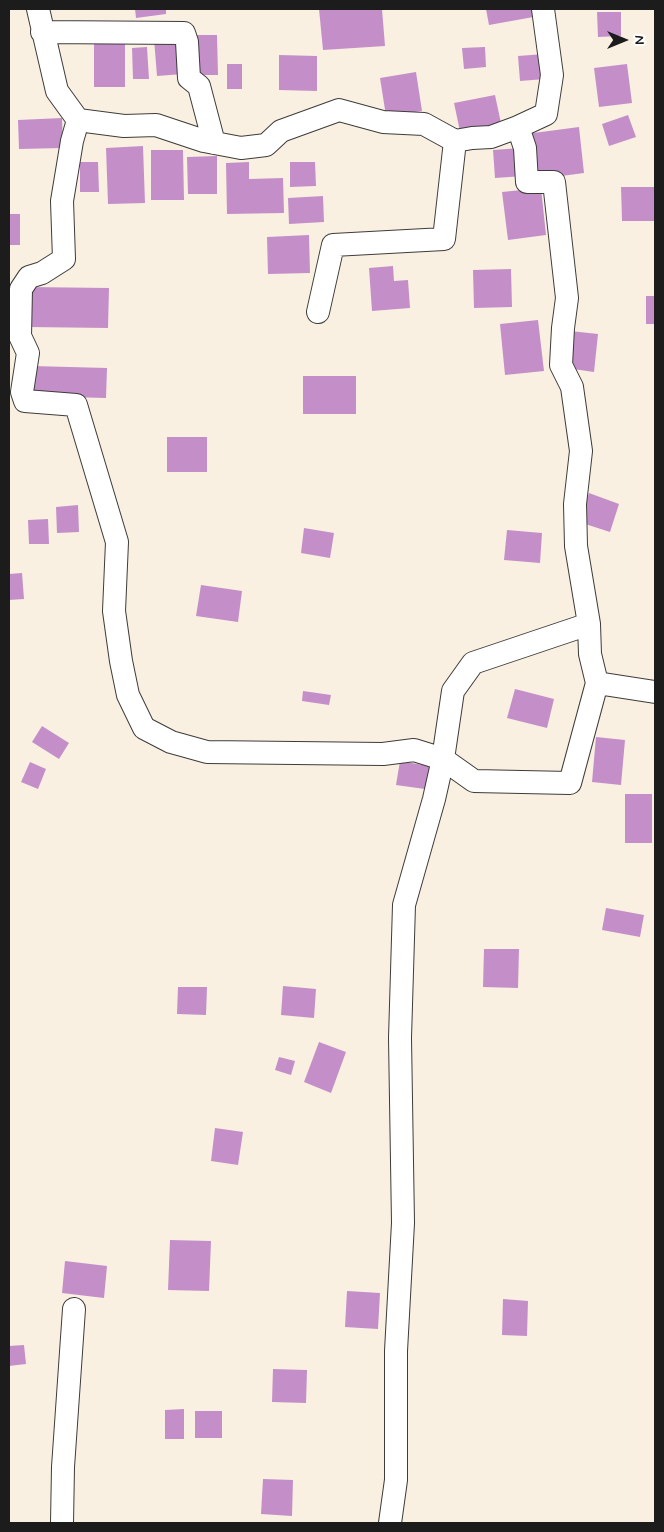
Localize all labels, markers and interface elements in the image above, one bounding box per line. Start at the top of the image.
north arrow [599,15,649,65]
text: N [630,35,648,45]

